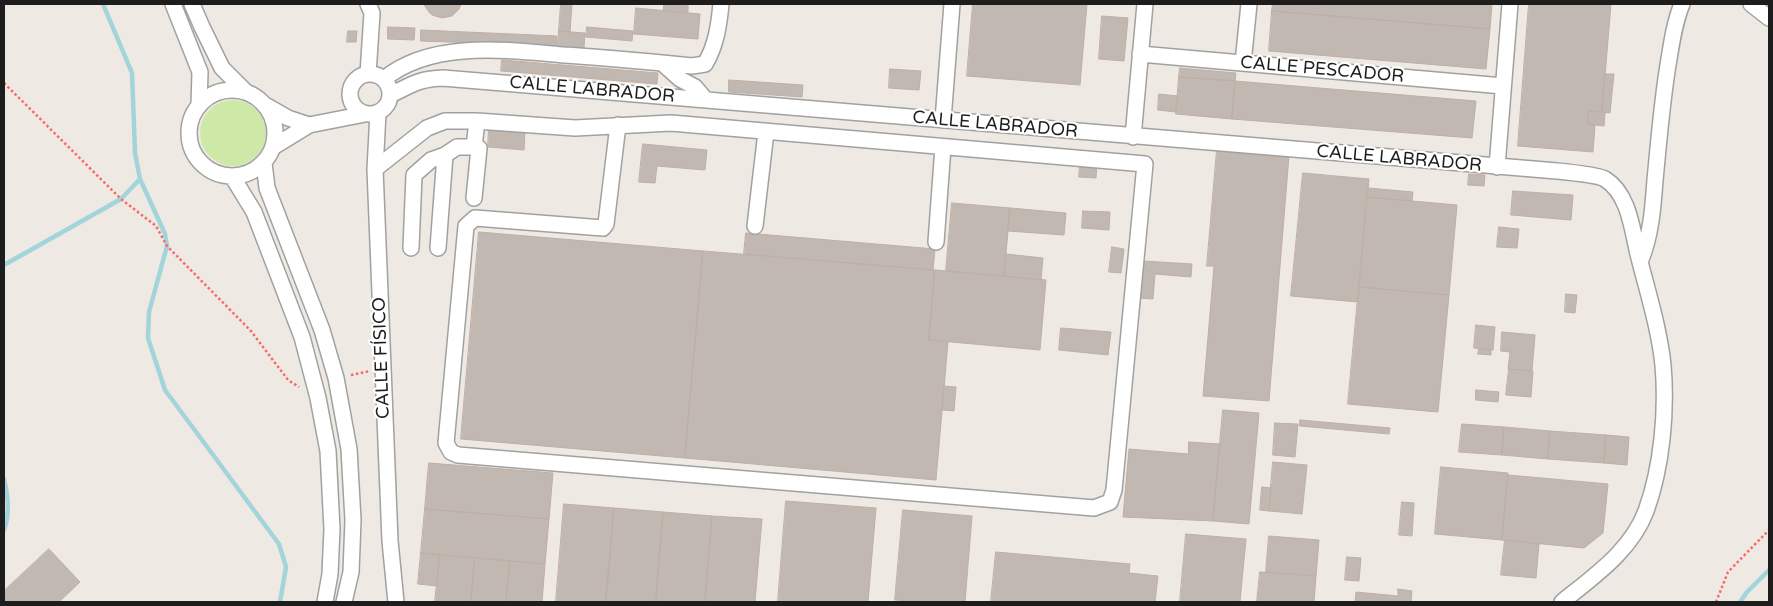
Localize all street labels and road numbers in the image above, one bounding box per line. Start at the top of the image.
street label: CALLE PESCADOR [1239,52,1405,88]
street label: CALLE LABRADOR [508,72,676,108]
street label: CALLE LABRADOR [911,107,1079,143]
street label: CALLE LABRADOR [1315,141,1483,177]
street label: CALLE FÍSICO [369,297,395,419]

